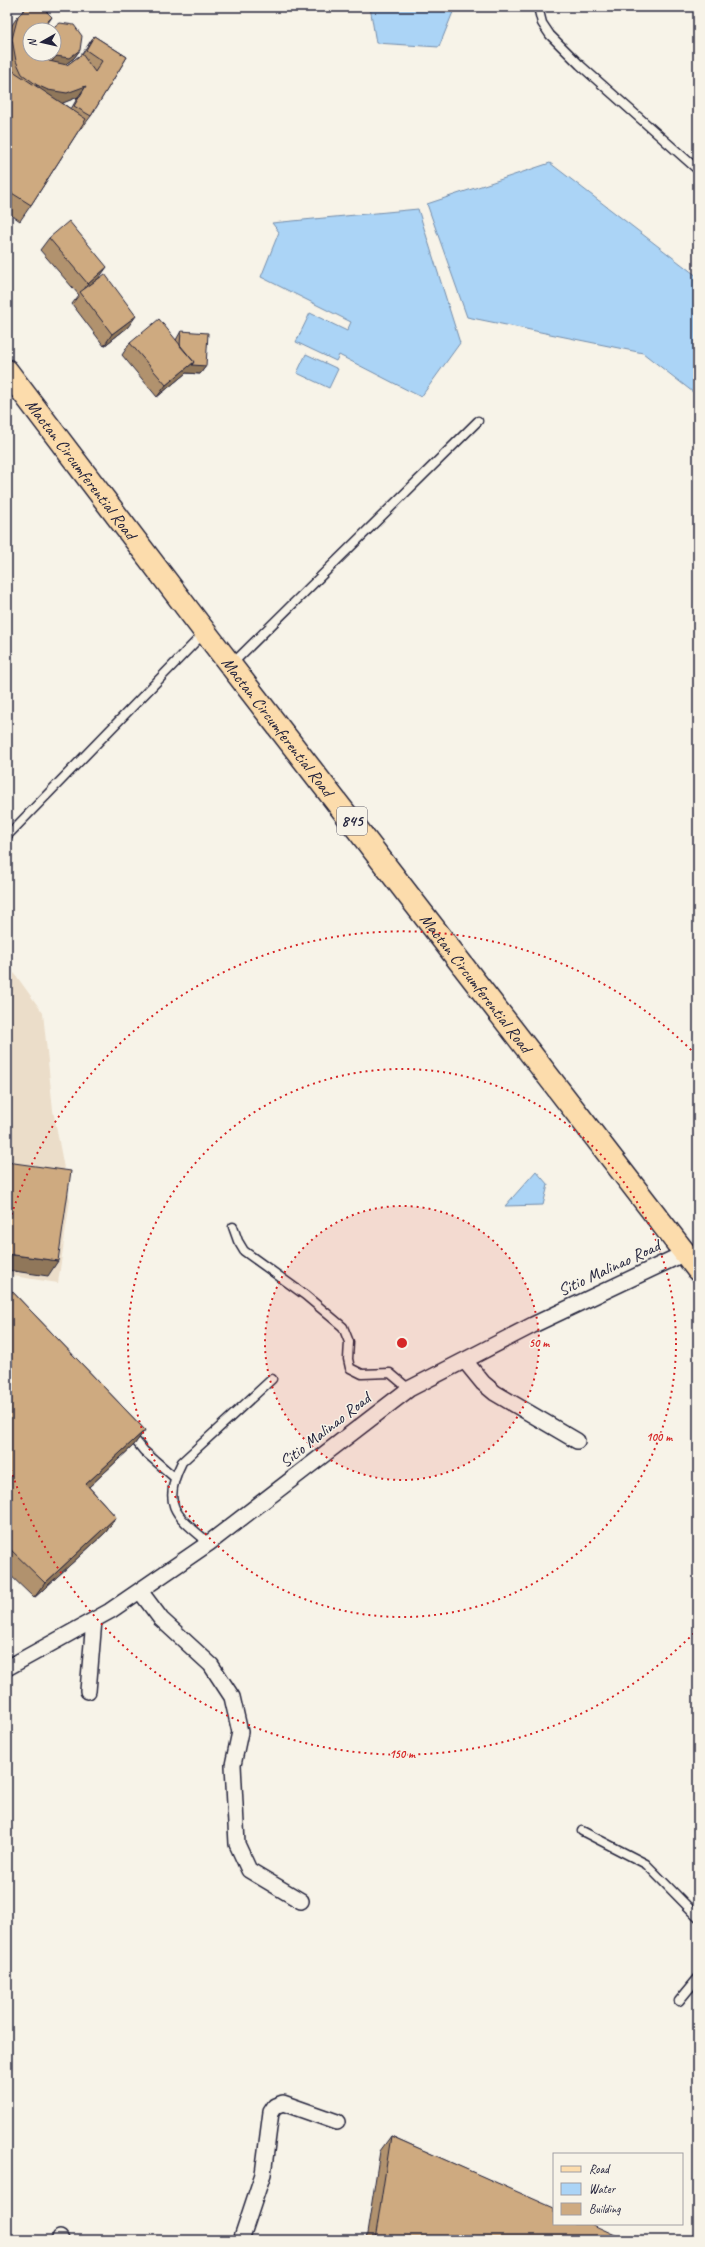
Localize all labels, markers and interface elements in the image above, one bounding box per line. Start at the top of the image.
north arrow [22,22,62,62]
text: N [24,37,40,48]
street label: Mactan Circumferential Road [21,395,143,545]
street label: Mactan Circumferential Road [217,652,340,802]
road number: 845 [337,807,367,835]
street label: Mactan Circumferential Road [416,909,538,1059]
street label: Sitio Malinao Road [555,1234,665,1301]
text: 50 m [529,1335,550,1351]
centre of rings [395,1336,409,1350]
street label: Sitio Malinao Road [275,1387,377,1472]
text: 100 m [646,1429,673,1445]
text: 150 m [389,1746,416,1762]
legend [553,2153,683,2225]
text: Road [589,2161,611,2177]
text: Water [589,2181,617,2197]
text: Building [589,2201,621,2217]

